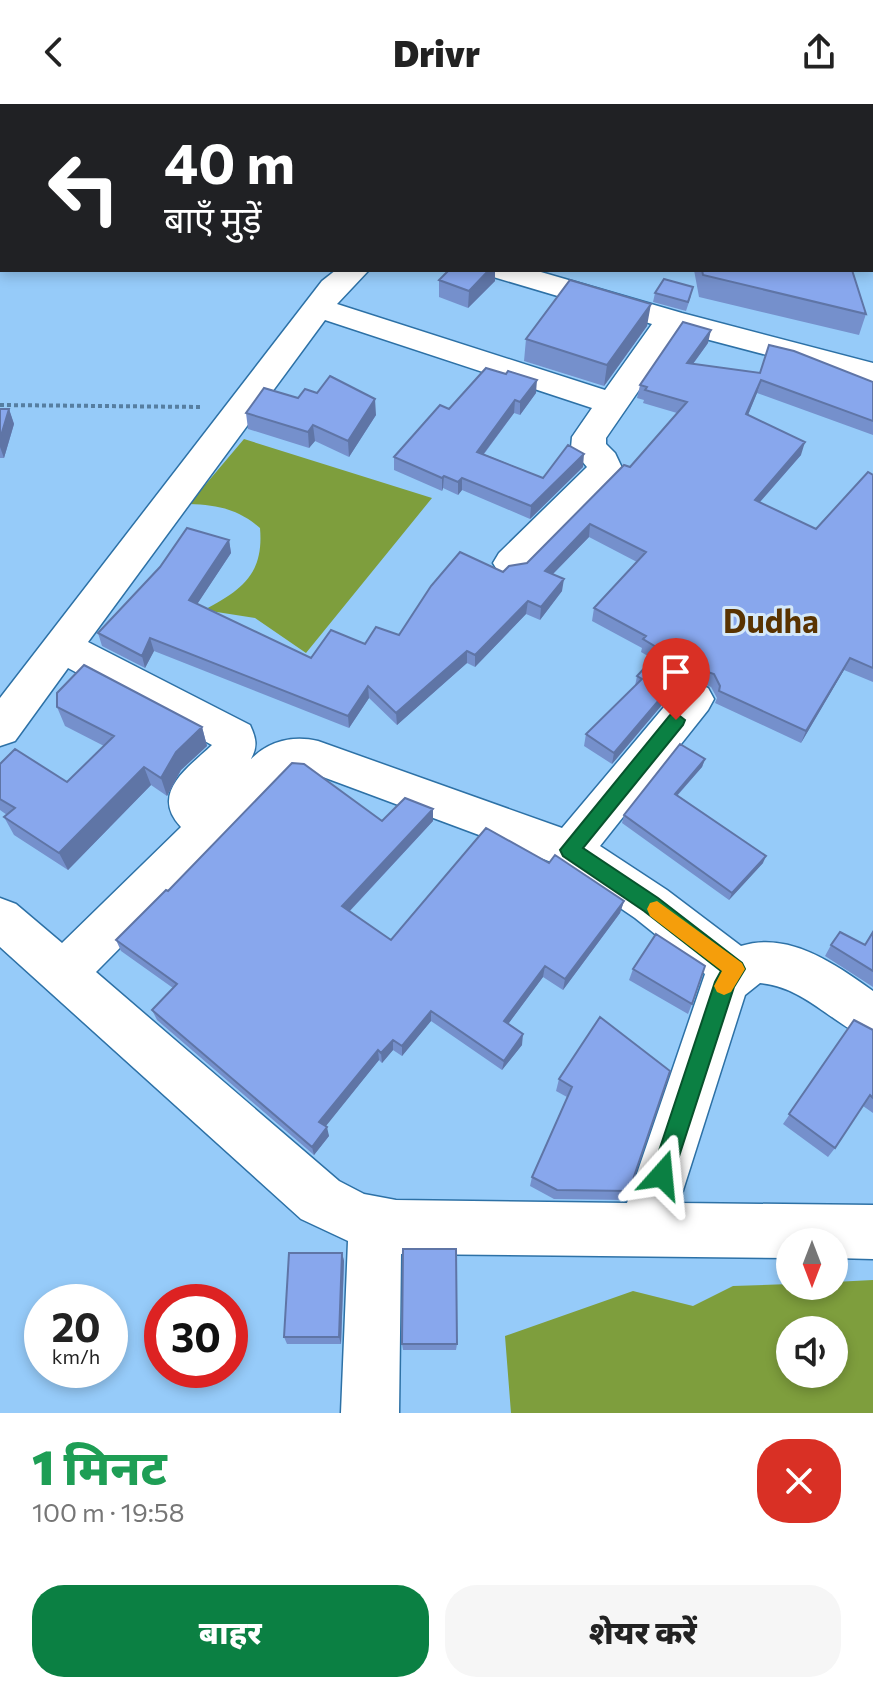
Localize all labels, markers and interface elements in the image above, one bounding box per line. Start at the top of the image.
icon: back [32,30,76,74]
text: Drivr [393,30,480,74]
icon: share [797,30,841,74]
text: 40 m [164,127,295,196]
icon: left [32,136,136,240]
text: बाएँ मुड़ें [164,196,261,240]
district label: Dudha [723,600,819,640]
pin [642,638,710,720]
icon: arrive [654,650,698,694]
position arrow [620,1133,704,1217]
north arrow [776,1228,848,1300]
map controls [776,1228,848,1388]
speed limit sign: 30 [144,1284,248,1388]
text: 20 [51,1301,101,1350]
button: sound [776,1316,848,1388]
text: km/h [52,1344,100,1368]
text: 1 मिनट [32,1436,167,1495]
button: close [757,1439,841,1523]
text: 100 m · 19:58 [32,1496,185,1527]
button: बाहर [32,1585,429,1677]
button: शेयर करें [445,1585,841,1677]

